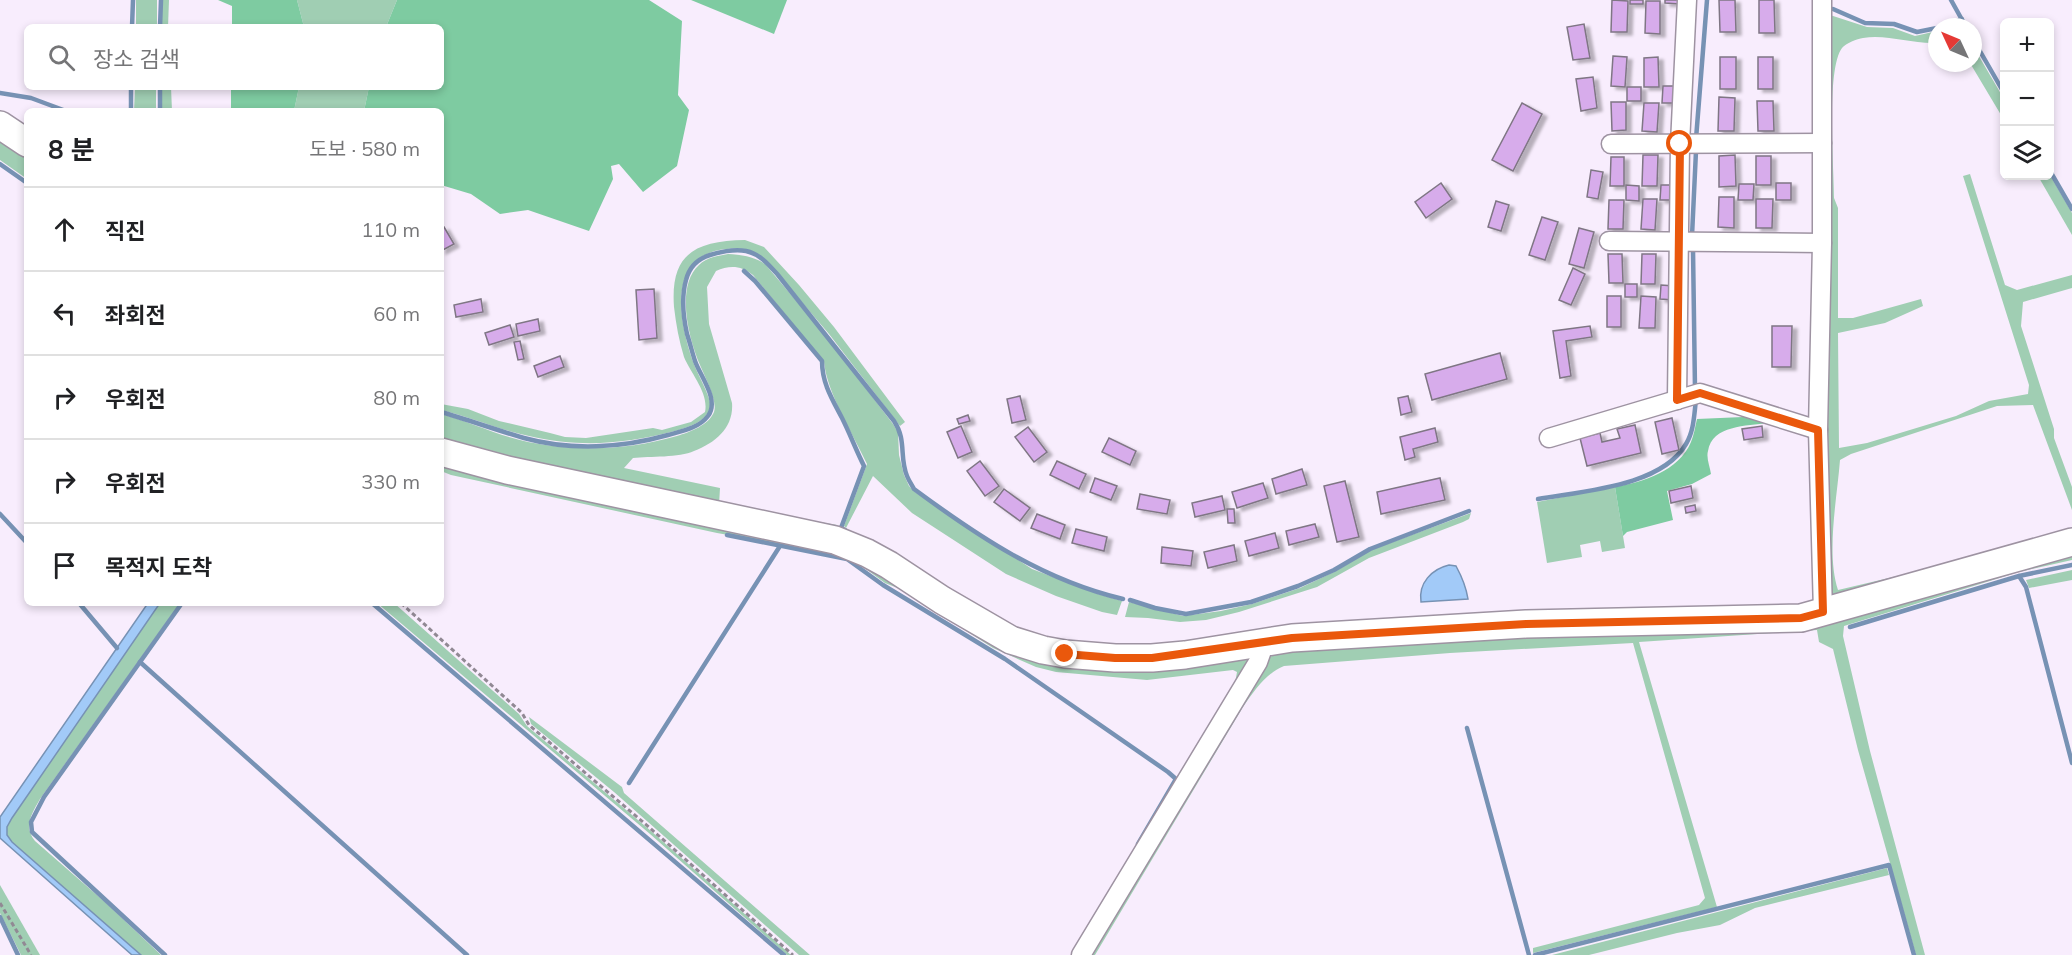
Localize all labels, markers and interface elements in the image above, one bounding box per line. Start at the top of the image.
north arrow [1928,18,1982,72]
map controls [2000,18,2054,180]
button: + [2000,18,2054,72]
search box [24,24,444,90]
icon: search [45,41,78,74]
text: 장소 검색 [93,45,180,73]
button: − [2000,72,2054,126]
button: layers [2000,126,2054,180]
route start [1666,130,1692,156]
text: 8 분 [48,133,95,166]
text: 도보 · 580 m [309,136,420,161]
icon: ahead [48,213,81,246]
text: 직진 [105,217,145,245]
text: 110 m [361,217,420,242]
icon: left [48,297,81,330]
text: 좌회전 [105,301,166,329]
text: 60 m [373,301,420,326]
icon: right [48,381,81,414]
text: 우회전 [105,385,166,413]
text: 80 m [373,385,420,410]
icon: right [48,465,81,498]
text: 우회전 [105,469,166,497]
text: 330 m [361,469,420,494]
icon: arrive [48,549,81,582]
text: 목적지 도착 [105,553,212,581]
route end [1051,640,1077,666]

